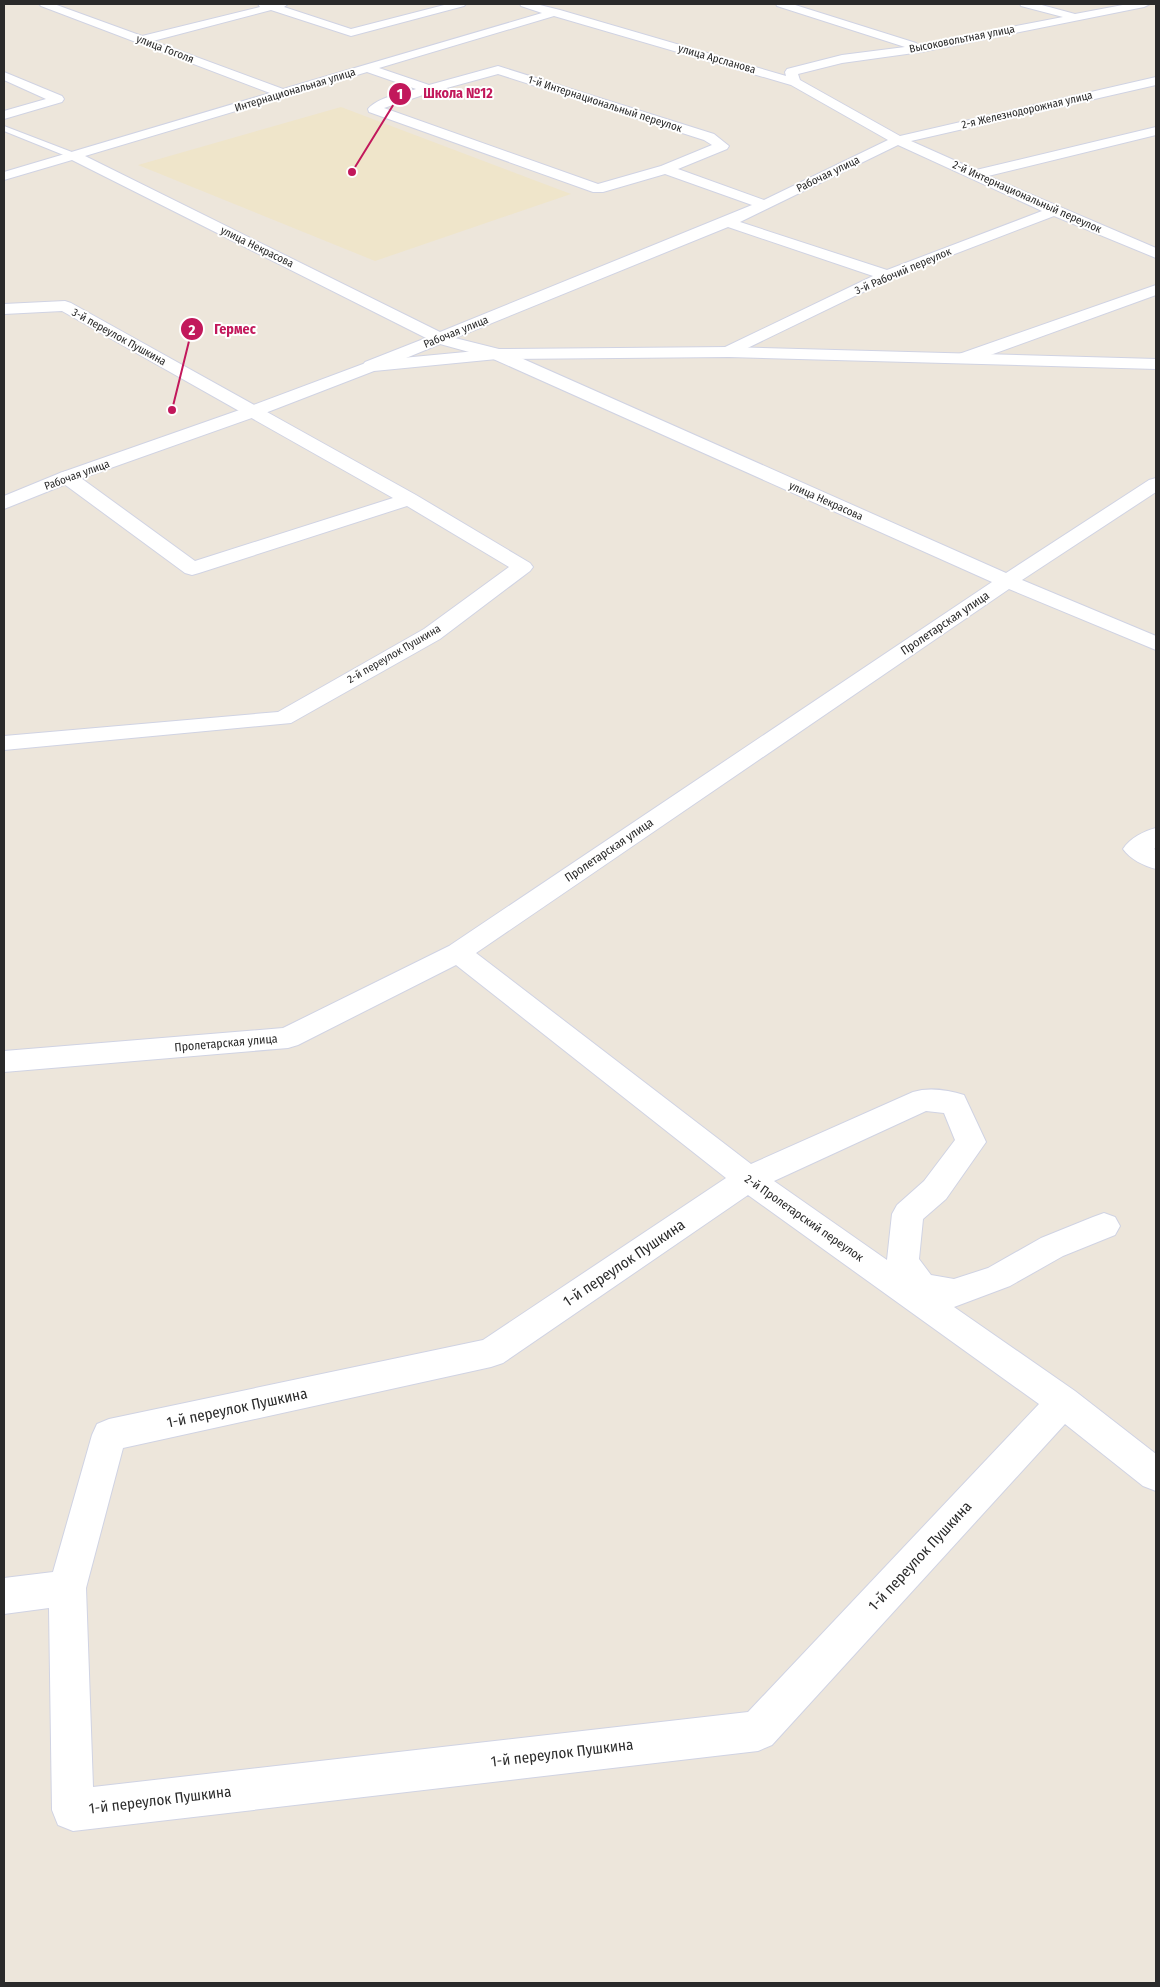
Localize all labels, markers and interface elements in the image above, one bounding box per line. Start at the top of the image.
street label: Высоковольтная улица [908,22,1016,56]
street label: улица Гоголя [134,32,196,66]
street label: улица Арсланова [677,42,757,76]
street label: Интернациональная улица [233,65,357,115]
street label: 1-й Интернациональный переулок [526,73,684,135]
callout: Школа №12 [388,79,502,108]
text: 1 [397,85,403,103]
text: Школа №12 [423,85,493,102]
street label: 2-я Железнодорожная улица [960,89,1094,131]
street label: Рабочая улица [794,153,862,195]
street label: 2-й Интернациональный переулок [950,158,1104,236]
street label: улица Некрасова [218,224,296,270]
street label: 3-й Рабочий переулок [853,245,954,297]
street label: 3-й переулок Пушкина [70,306,168,368]
street label: Рабочая улица [422,313,490,351]
callout: Гермес [179,315,266,344]
text: 2 [188,321,196,339]
text: Гермес [214,321,257,338]
street label: Рабочая улица [43,457,111,493]
street label: улица Некрасова [787,479,865,523]
street label: Пролетарская улица [898,588,992,658]
street label: 2-й переулок Пушкина [345,622,443,686]
street label: Пролетарская улица [562,815,656,885]
street label: Пролетарская улица [174,1032,278,1054]
street label: 2-й Пролетарский переулок [742,1172,866,1265]
street label: 1-й переулок Пушкина [560,1215,688,1311]
street label: 1-й переулок Пушкина [165,1384,309,1432]
street label: 1-й переулок Пушкина [865,1497,975,1615]
street label: 1-й переулок Пушкина [490,1735,634,1771]
street label: 1-й переулок Пушкина [88,1782,232,1818]

